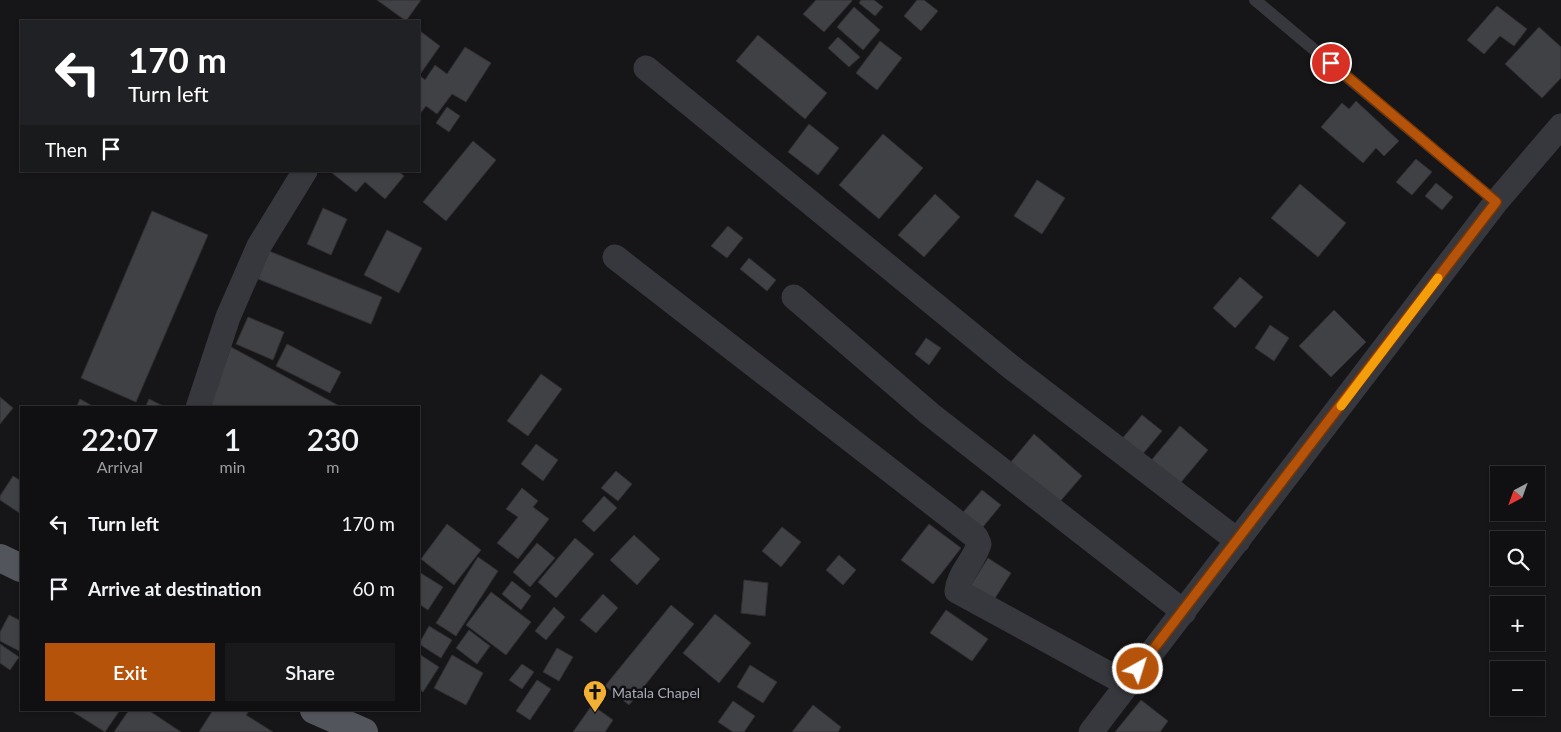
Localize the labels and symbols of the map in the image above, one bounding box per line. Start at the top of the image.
pin [1310,42,1352,84]
north arrow [1490,466,1545,521]
position arrow [1111,642,1163,694]
church icon: Matala Chapel [582,679,608,713]
place label: Matala Chapel [612,684,700,701]

